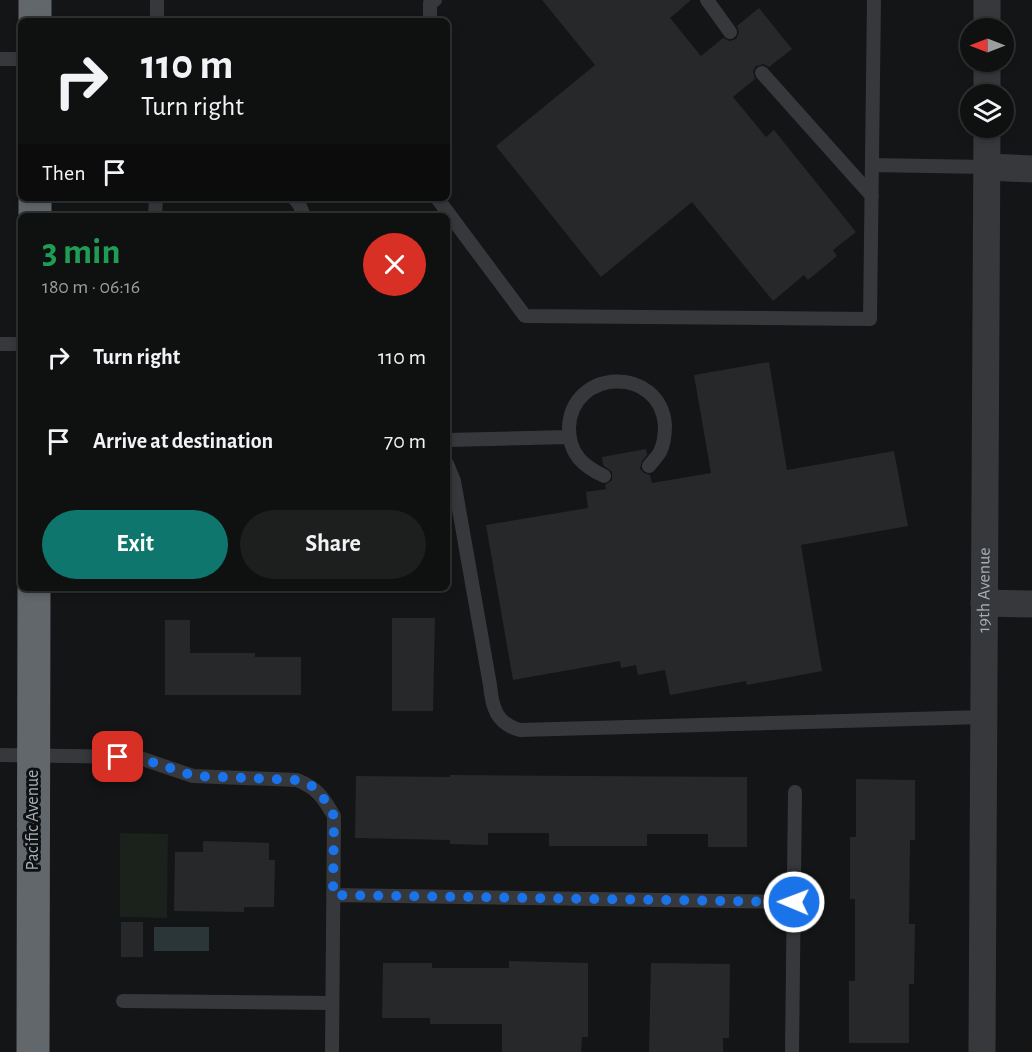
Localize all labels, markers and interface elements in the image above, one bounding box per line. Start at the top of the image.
north arrow [960,18,1014,72]
map controls [960,18,1014,138]
icon: right [42,42,120,120]
text: 110 m [141,44,233,86]
button: layers [960,84,1014,138]
text: Turn right [141,93,244,120]
icon: arrive [98,156,131,189]
text: Then [42,162,86,184]
button: close [363,233,426,296]
text: 3 min [42,234,120,270]
text: 180 m · 06:16 [42,277,140,297]
icon: right [42,341,75,374]
text: Turn right [93,346,180,368]
text: 110 m [378,346,426,368]
icon: arrive [42,425,75,458]
text: Arrive at destination [93,430,273,452]
text: 70 m [384,430,426,452]
button: Exit [42,510,228,579]
button: Share [240,510,426,579]
street label: 19th Avenue [975,547,994,633]
pin [92,731,143,782]
icon: arrive [101,740,134,773]
street label: Pacific Avenue [24,770,42,870]
position arrow [762,870,826,934]

